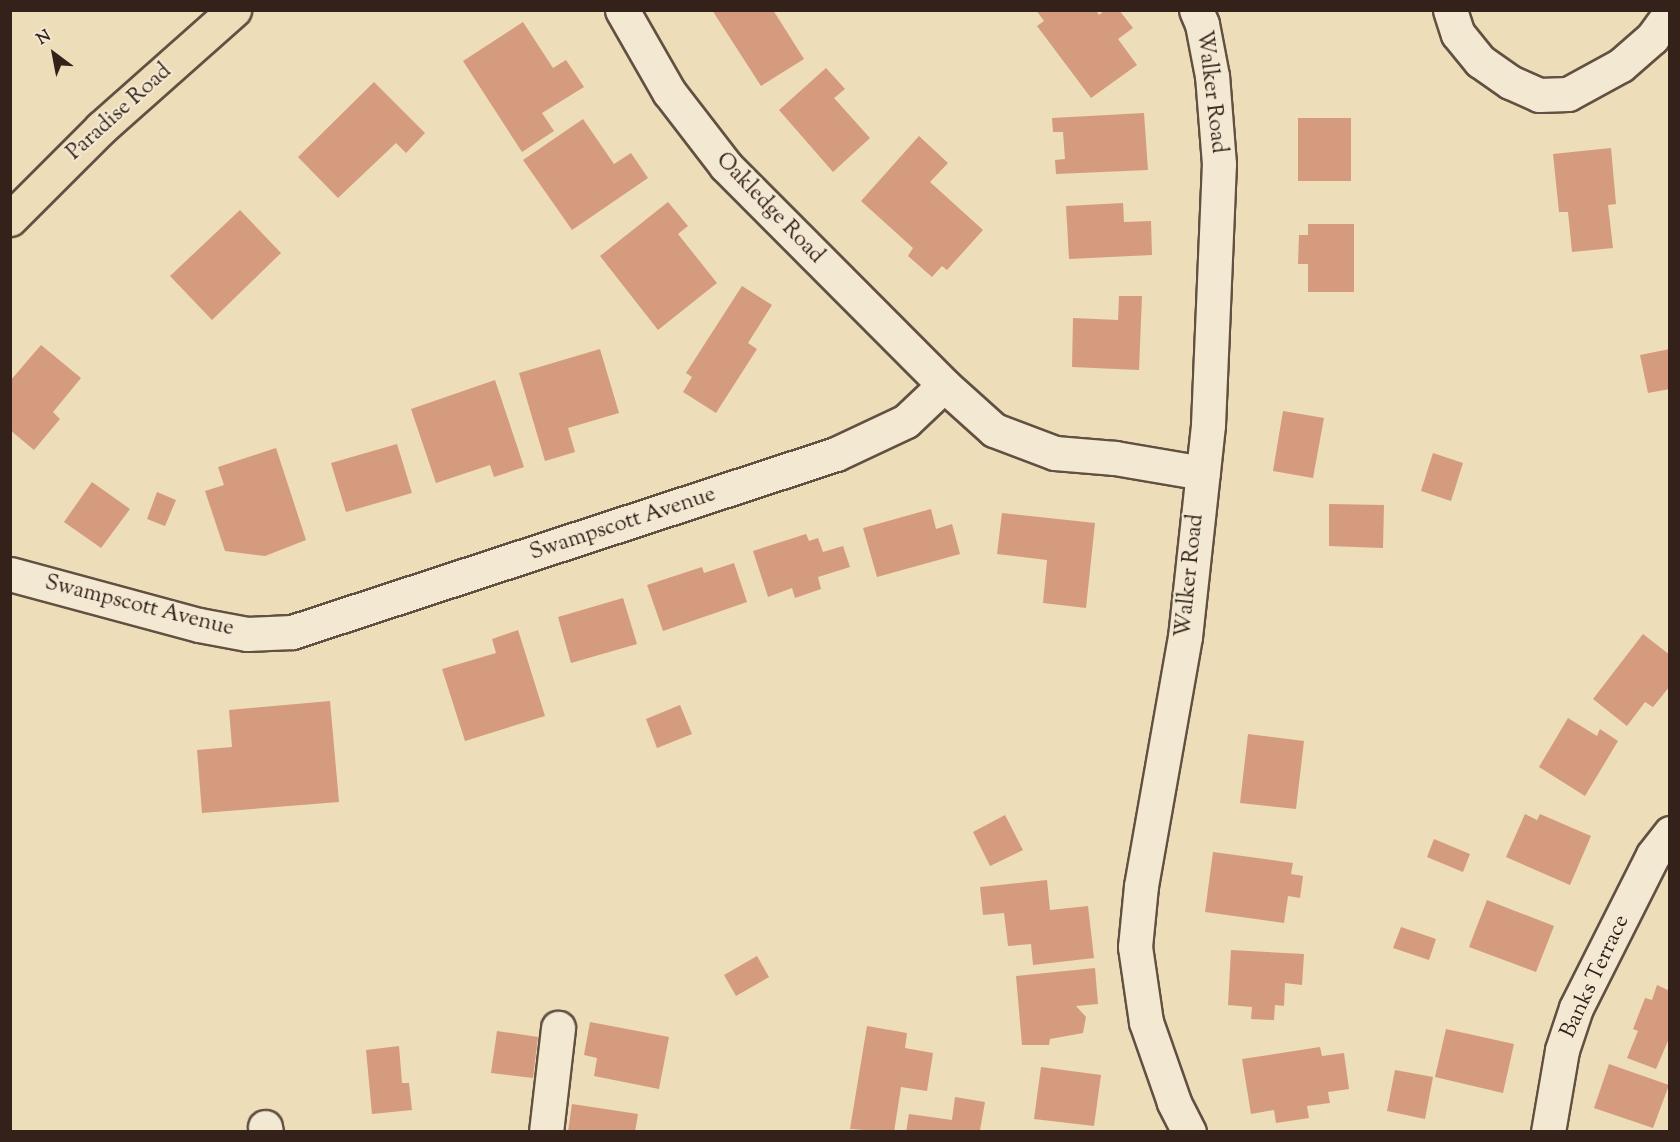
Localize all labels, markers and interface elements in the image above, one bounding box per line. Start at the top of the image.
north arrow [24,24,84,84]
text: N [33,25,56,51]
street label: Walker Road [1189,29,1231,155]
street label: Paradise Road [62,59,178,167]
street label: Oakledge Road [709,148,829,270]
street label: Swampscott Avenue [527,483,719,567]
street label: Walker Road [1171,513,1211,639]
street label: Swampscott Avenue [42,571,236,643]
street label: Banks Terrace [1556,911,1636,1043]

